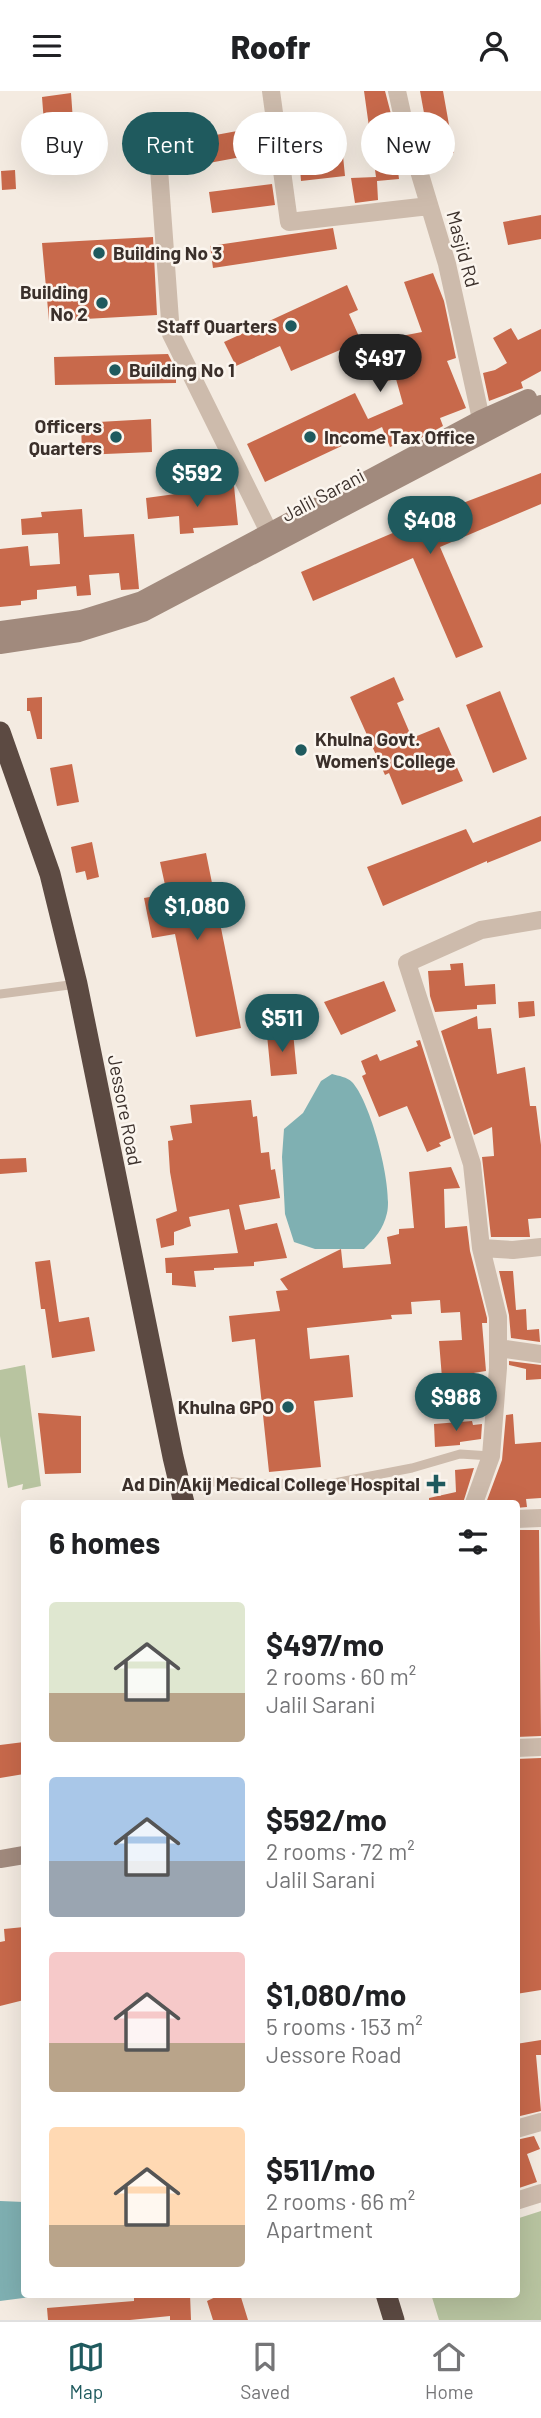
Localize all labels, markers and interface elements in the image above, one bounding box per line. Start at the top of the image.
icon: menu [28,27,66,65]
text: Roofr [231,27,310,65]
icon: person [475,27,513,65]
chip: Buy [21,112,108,175]
chip: Rent [122,112,219,175]
chip: Filters [233,112,347,175]
chip: New [361,112,455,175]
street label: Masjid Rd [442,208,485,290]
place label: Building No 3 [113,241,222,264]
marker: Building No 3 [91,245,107,261]
place label: Building No 2 [20,280,88,325]
marker: Building No 2 [94,295,110,311]
place label: Staff Quarters [157,314,277,337]
marker: Staff Quarters [283,318,299,334]
pin: $497 [339,335,421,394]
text: $497 [355,343,405,371]
place label: Building No 1 [129,358,235,381]
marker: Building No 1 [107,362,123,378]
place label: Officers Quarters [29,414,102,459]
place label: Income Tax Office [324,425,475,448]
marker: Officers Quarters [108,429,124,445]
marker: Income Tax Office [302,429,318,445]
pin: $592 [156,449,238,509]
text: $592 [172,458,222,486]
street label: Jalil Sarani [277,463,368,526]
pin: $408 [389,497,471,556]
text: $408 [404,505,456,533]
place label: Khulna Govt. Women's College [315,727,456,772]
marker: Khulna Govt. Women's College [293,742,309,758]
pin: $1,080 [140,883,254,942]
text: $1,080 [164,891,230,919]
pin: $511 [241,995,323,1054]
text: $511 [261,1003,303,1031]
street label: Jessore Road [104,1053,147,1167]
pin: $988 [415,1373,497,1433]
text: $988 [431,1382,481,1410]
place label: Khulna GPO [178,1395,274,1418]
marker: Khulna GPO [280,1399,296,1415]
place label: Ad Din Akij Medical College Hospital [122,1472,420,1495]
marker: Ad Din Akij Medical College Hospital [426,1474,446,1494]
icon: filters [454,1523,492,1561]
text: 6 homes [49,1524,160,1560]
text: $497/mo [266,1626,384,1662]
icon: home [105,1630,189,1714]
text: 2 rooms · 60 m² [266,1662,416,1690]
text: Jalil Sarani [266,1690,376,1718]
text: $592/mo [266,1801,387,1837]
icon: home [105,1805,189,1889]
text: 2 rooms · 72 m² [266,1837,415,1865]
text: Jalil Sarani [266,1865,376,1893]
text: $1,080/mo [266,1976,406,2012]
icon: home [105,1980,189,2064]
text: 5 rooms · 153 m² [266,2012,423,2040]
text: Jessore Road [266,2040,402,2068]
text: $511/mo [266,2151,375,2187]
icon: home [105,2155,189,2239]
text: 2 rooms · 66 m² [266,2187,415,2215]
text: Apartment [266,2215,373,2243]
tab: Map [67,2338,105,2403]
tab: Saved [240,2338,290,2403]
tab: Home [425,2338,474,2403]

